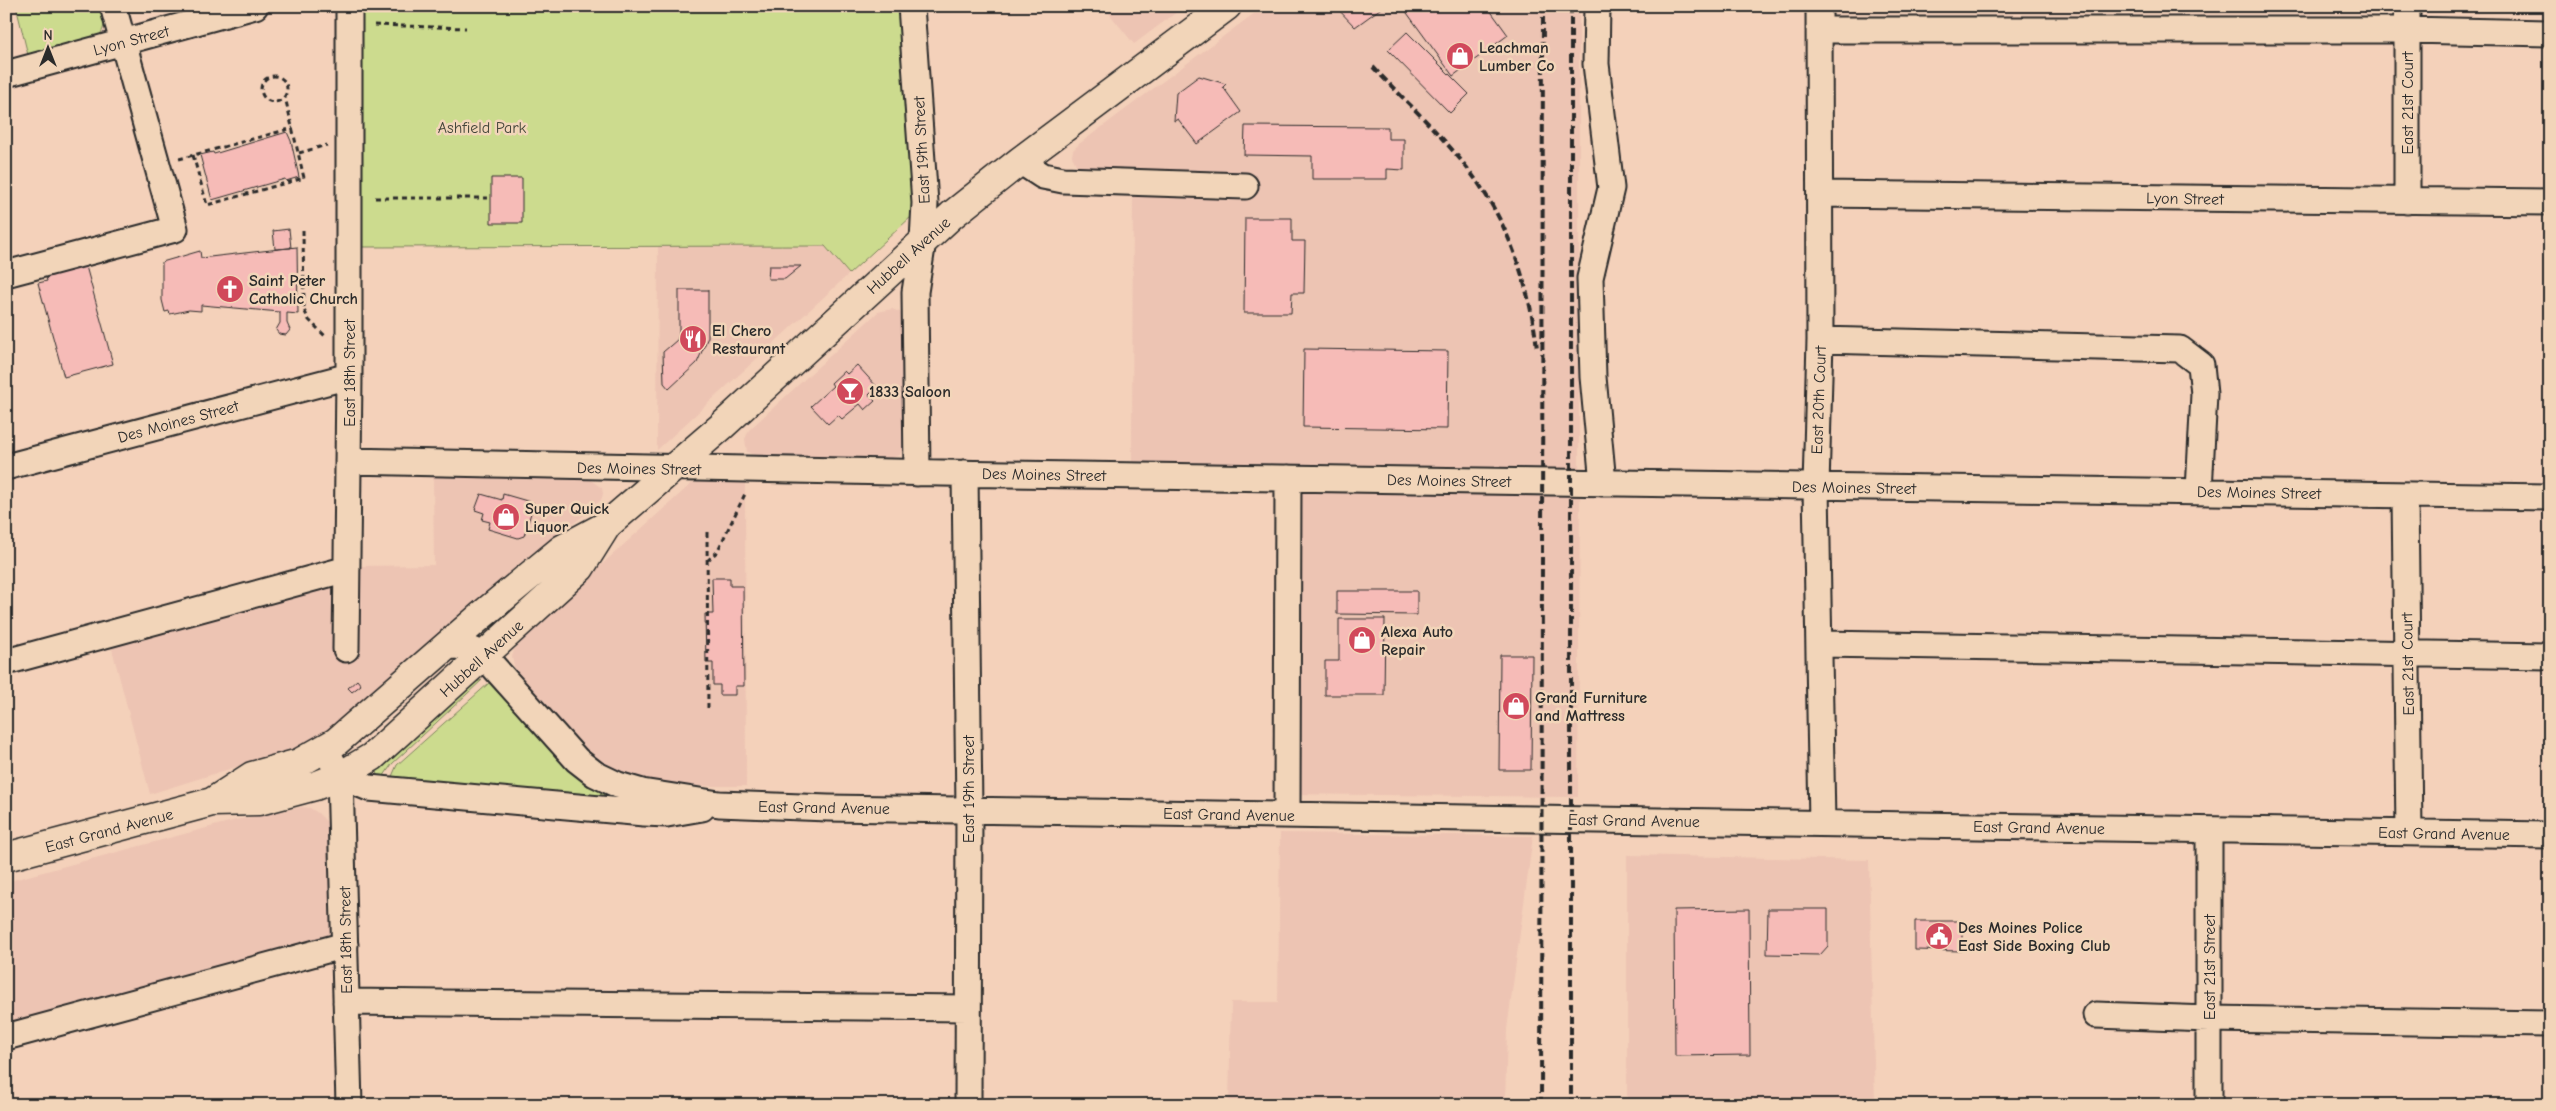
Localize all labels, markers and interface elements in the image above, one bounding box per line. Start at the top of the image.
north arrow [22,22,72,72]
street label: Lyon Street [91,22,171,60]
text: N [43,27,53,44]
place label: Leachman Lumber Co [1479,39,1555,75]
shop icon: Leachman Lumber Co [1445,41,1475,71]
street label: East 21st Court [2399,51,2417,155]
street label: East 19th Street [910,95,934,204]
park label: Ashfield Park [438,119,527,137]
street label: Lyon Street [2146,189,2224,209]
street label: Hubbell Avenue [863,214,954,298]
place label: Saint Peter Catholic Church [249,272,358,308]
church icon: Saint Peter Catholic Church [215,274,245,304]
street label: East 18th Street [341,319,359,427]
place label: El Chero Restaurant [712,322,786,358]
restaurant icon: El Chero Restaurant [678,324,708,354]
street label: East 20th Court [1808,345,1830,455]
bar icon: 1833 Saloon [835,376,865,406]
place label: 1833 Saloon [869,383,951,401]
street label: Des Moines Street [116,397,241,447]
street label: Des Moines Street [577,459,702,479]
street label: Des Moines Street [982,465,1107,485]
street label: Des Moines Street [1387,471,1512,491]
street label: Des Moines Street [1792,478,1917,498]
street label: Des Moines Street [2197,483,2322,503]
place label: Super Quick Liquor [525,500,609,536]
shop icon: Super Quick Liquor [491,502,521,532]
street label: East 21st Court [2398,612,2418,716]
street label: Hubbell Avenue [436,617,527,701]
place label: Alexa Auto Repair [1381,623,1453,659]
shop icon: Alexa Auto Repair [1347,625,1377,655]
place label: Grand Furniture and Mattress [1535,689,1647,725]
shop icon: Grand Furniture and Mattress [1501,691,1531,721]
street label: East 19th Street [960,735,978,843]
street label: East Grand Avenue [758,798,890,818]
street label: East Grand Avenue [43,805,175,857]
street label: East Grand Avenue [1163,805,1295,825]
street label: East Grand Avenue [1568,811,1700,831]
street label: East Grand Avenue [1973,818,2105,838]
street label: East Grand Avenue [2378,824,2510,844]
street label: East 18th Street [336,886,356,994]
street label: East 21st Street [2201,914,2219,1020]
place label: Des Moines Police East Side Boxing Club [1958,919,2111,955]
public building icon: Des Moines Police East Side Boxing Club [1924,921,1954,951]

